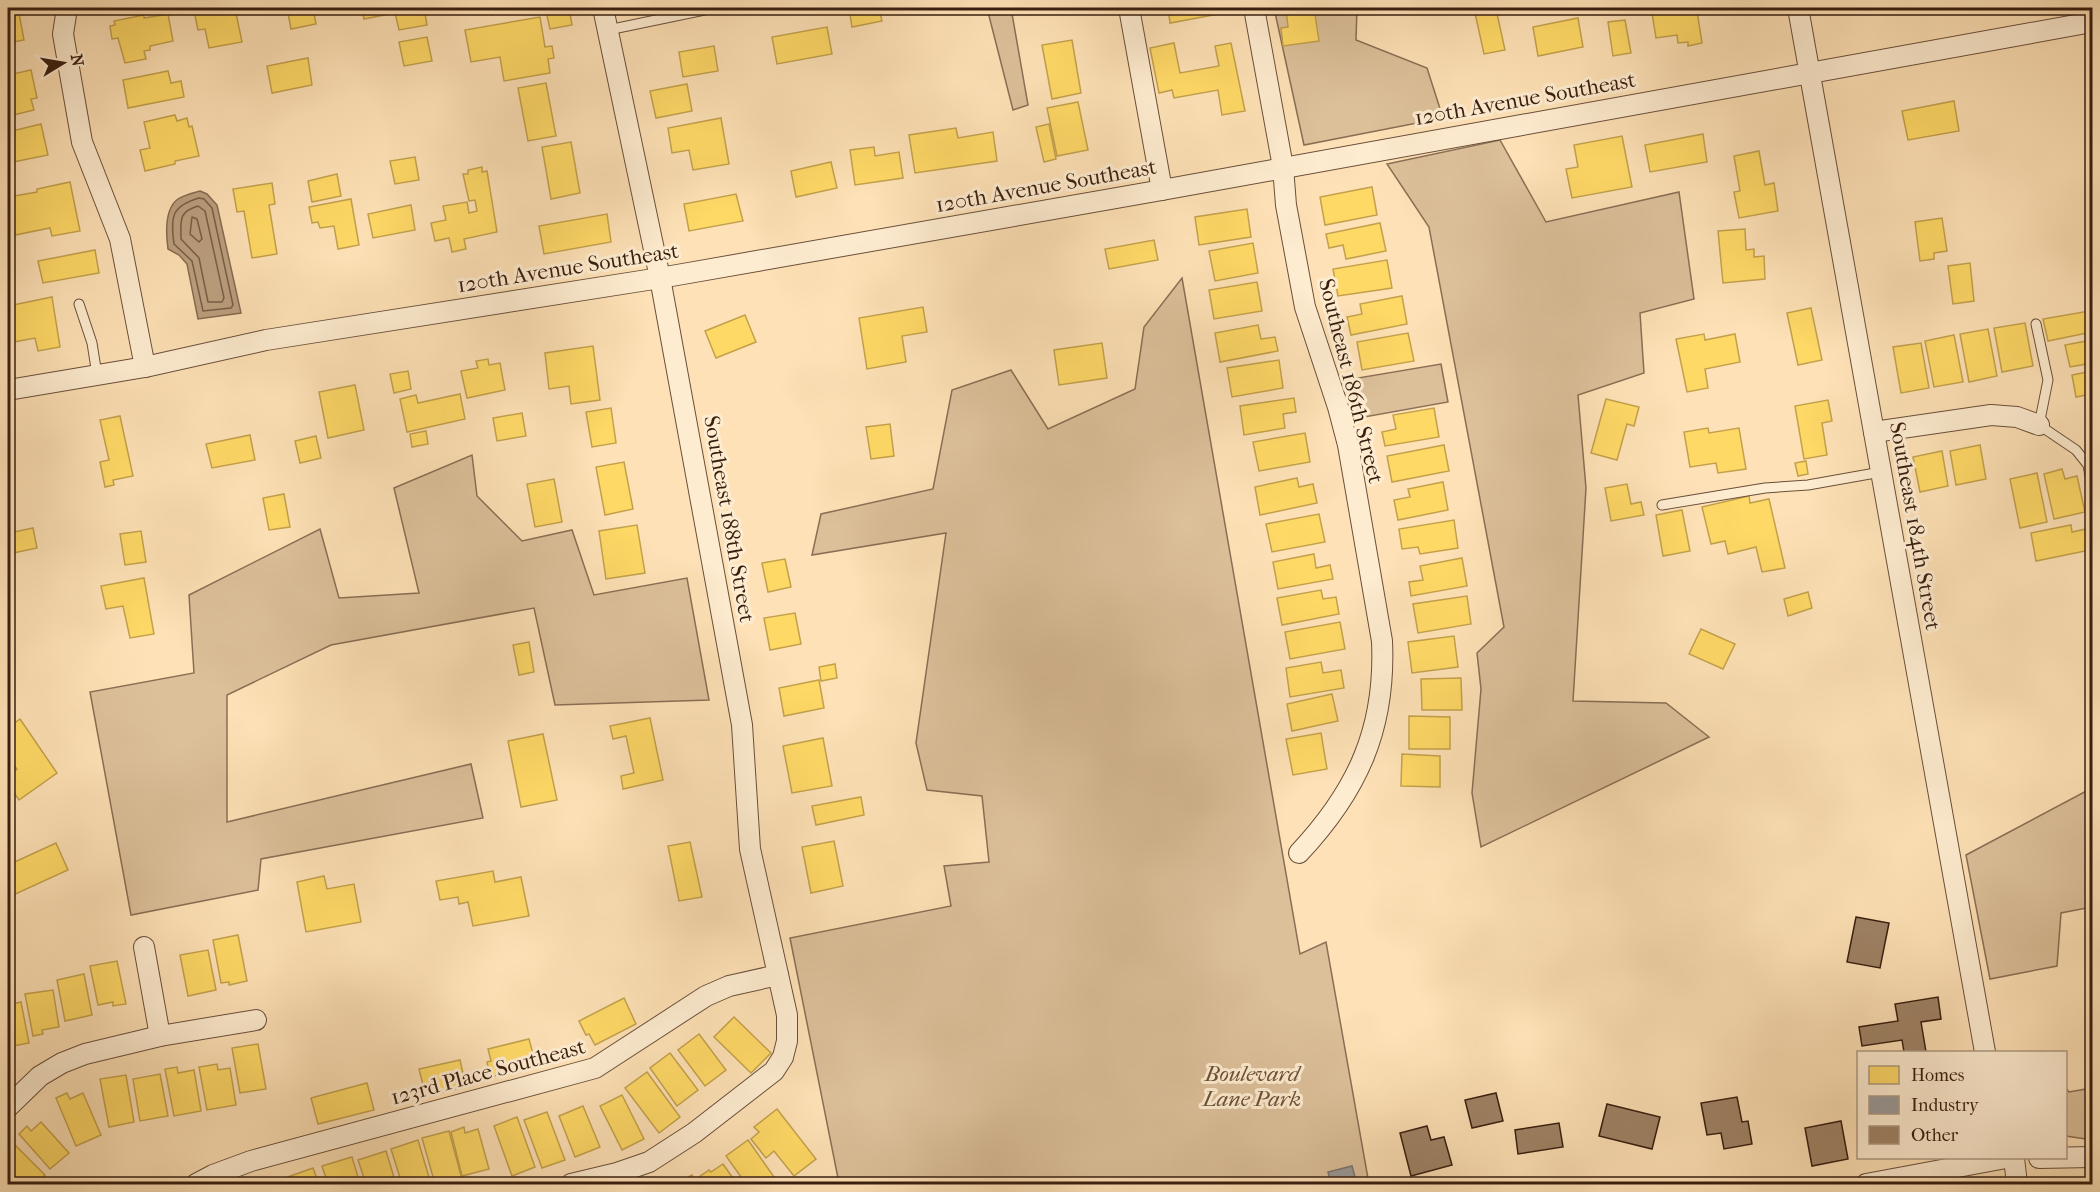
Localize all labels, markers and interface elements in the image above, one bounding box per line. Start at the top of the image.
north arrow [33,33,93,93]
text: N [67,52,88,69]
street label: 120th Avenue Southeast [1413,67,1638,131]
street label: 120th Avenue Southeast [934,154,1159,218]
street label: 120th Avenue Southeast [455,238,681,298]
street label: Southeast 186th Street [1313,276,1389,486]
street label: Southeast 188th Street [698,414,760,625]
street label: Southeast 184th Street [1884,420,1946,632]
street label: 123rd Place Southeast [388,1033,588,1111]
legend [1857,1051,2067,1159]
park label: Boulevard Lane Park [1201,1061,1302,1112]
text: Homes [1911,1065,1965,1086]
text: Industry [1911,1095,1980,1116]
text: Other [1911,1125,1959,1146]

